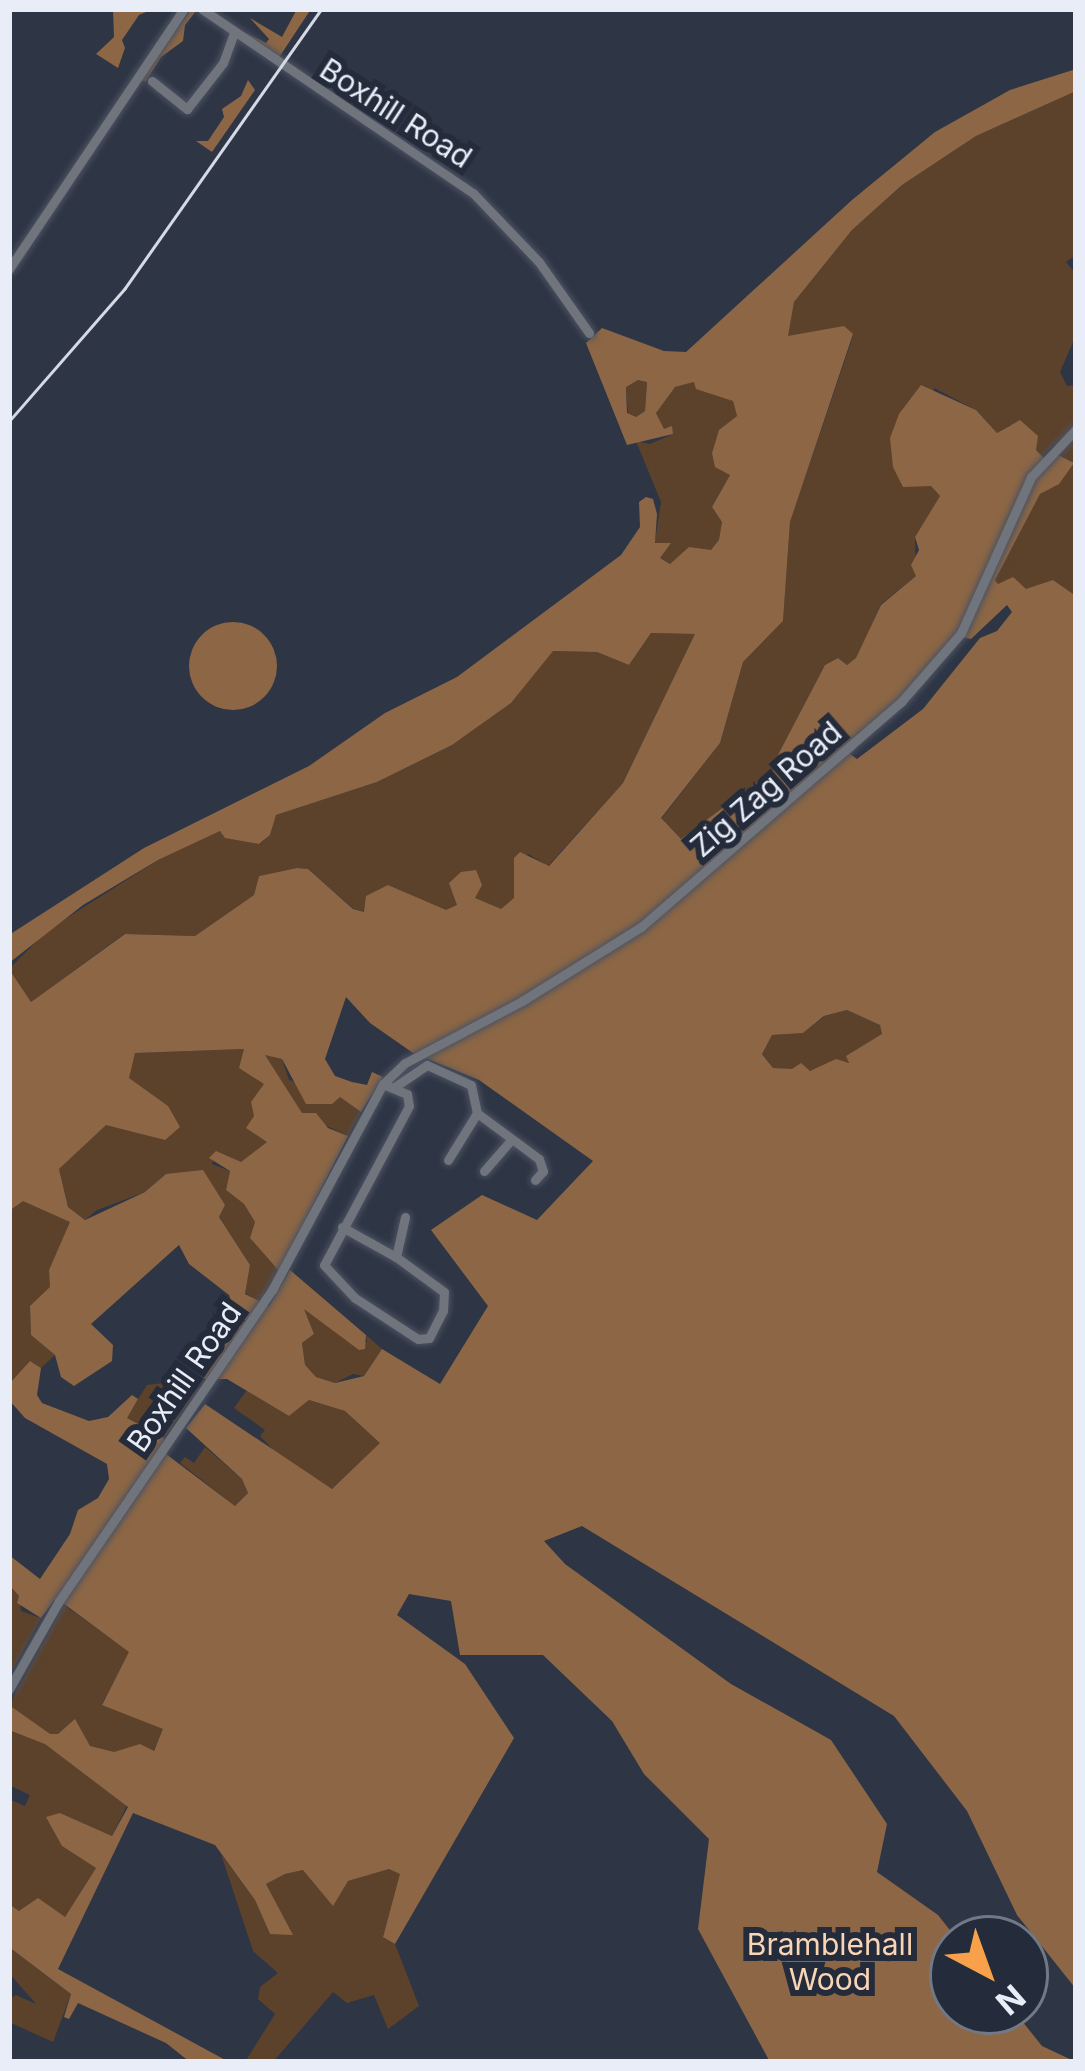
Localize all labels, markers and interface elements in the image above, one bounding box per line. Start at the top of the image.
street label: Boxhill Road [313,51,479,175]
street label: Zig Zag Road [683,714,849,864]
street label: Boxhill Road [119,1296,249,1458]
north arrow [929,1915,1049,2035]
park label: Bramblehall Wood [747,1926,913,1996]
text: N [988,1977,1033,2023]

